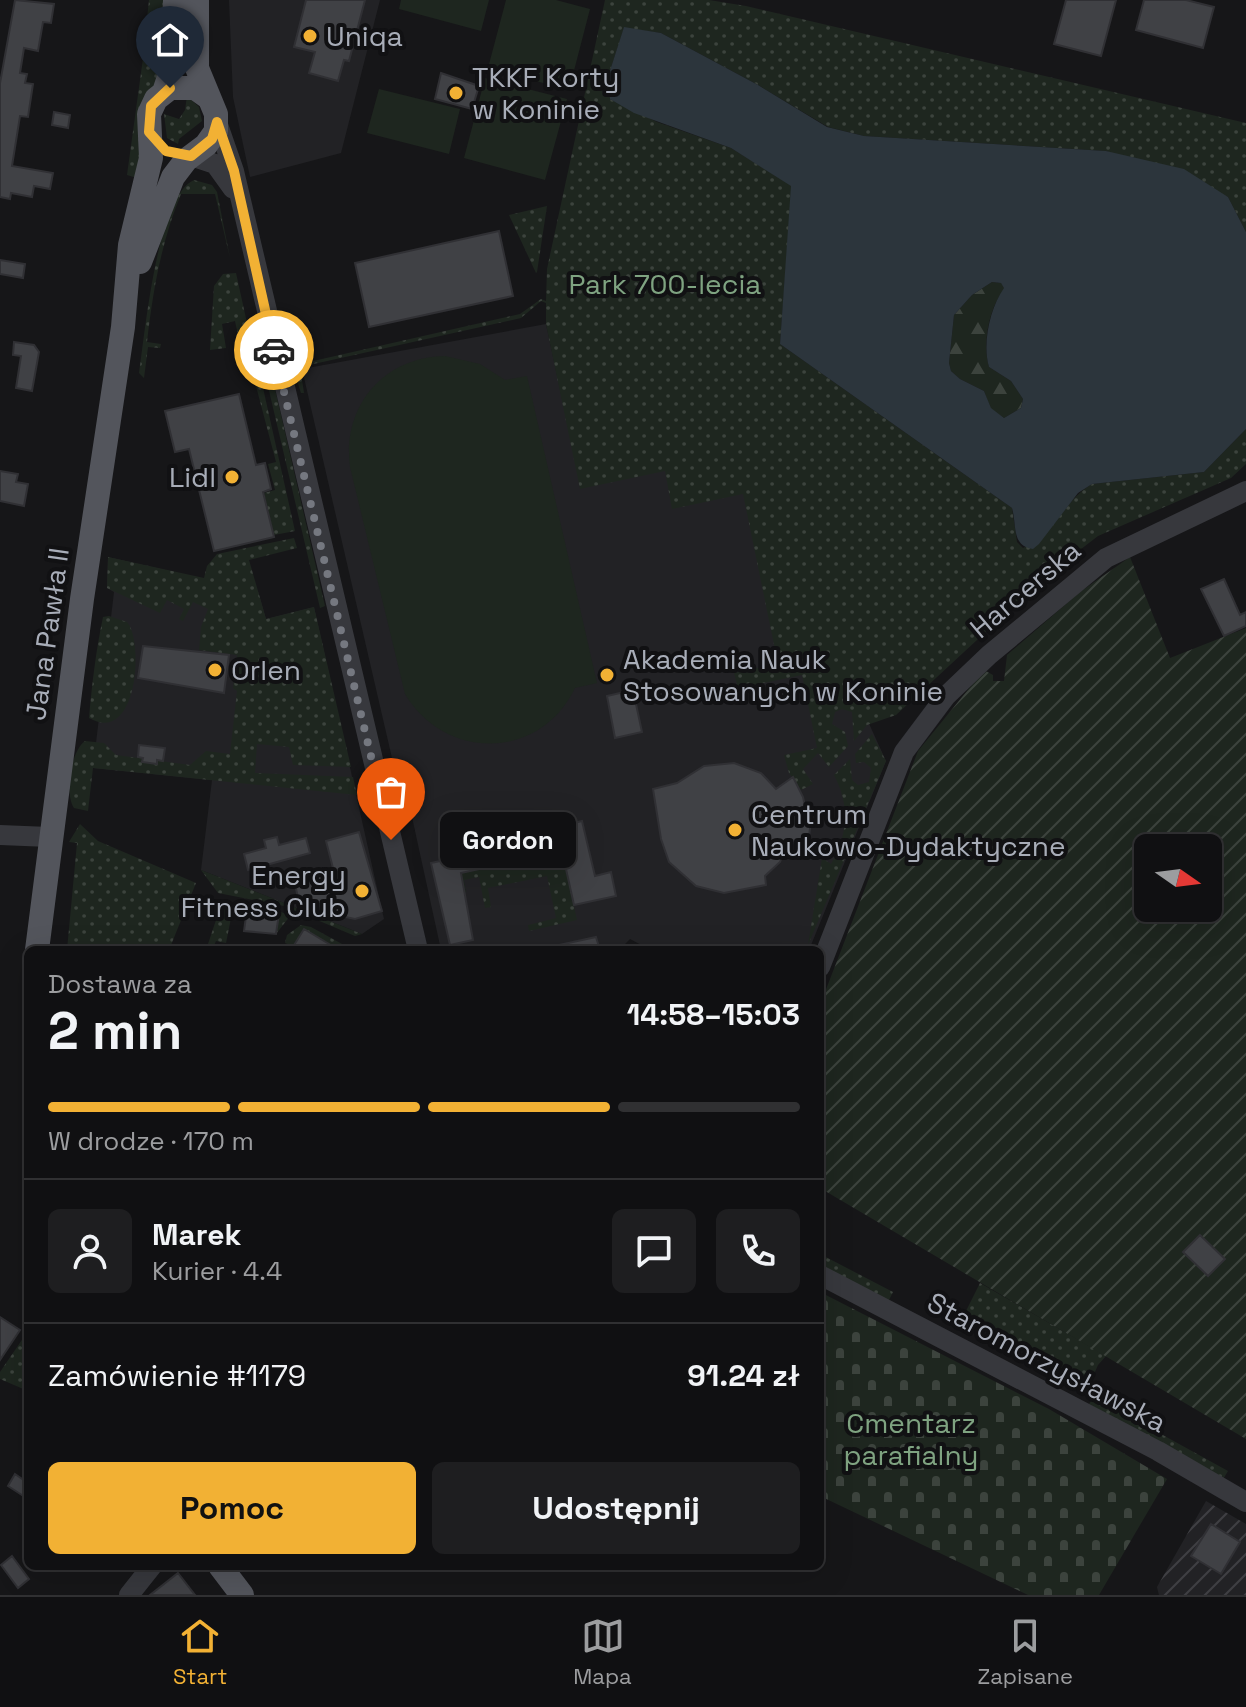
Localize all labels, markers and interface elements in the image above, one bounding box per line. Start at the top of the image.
pin [136,6,204,88]
icon: home [148,18,192,62]
place label: Uniqa [326,18,403,54]
marker: Uniqa [301,27,319,45]
place label: TKKF Korty w Koninie [472,59,619,127]
marker: TKKF Korty w Koninie [447,84,465,102]
park label: Park 700-lecia [569,266,761,302]
courier [234,310,314,390]
icon: car [252,328,296,372]
place label: Lidl [169,459,216,495]
marker: Lidl [223,468,241,486]
street label: Harcerska [962,532,1088,646]
street label: Jana Pawła II [17,545,77,723]
place label: Akademia Nauk Stosowanych w Koninie [623,641,943,709]
place label: Orlen [231,652,301,688]
marker: Orlen [206,661,224,679]
marker: Akademia Nauk Stosowanych w Koninie [598,666,616,684]
pin [357,758,425,840]
icon: bag [369,770,413,814]
place label: Centrum Naukowo-Dydaktyczne [751,796,1066,864]
callout: Gordon [439,812,575,868]
marker: Centrum Naukowo-Dydaktyczne [726,821,744,839]
text: Gordon [462,823,554,857]
north arrow [1134,834,1222,922]
map controls [1134,834,1222,922]
place label: Energy Fitness Club [181,857,346,925]
marker: Energy Fitness Club [353,882,371,900]
text: Dostawa za [48,967,192,1001]
text: 14:58–15:03 [627,995,800,1034]
text: 2 min [48,998,182,1064]
text: W drodze · 170 m [48,1124,254,1158]
button: person [48,1209,132,1293]
button: chat [612,1209,696,1293]
button: phone [716,1209,800,1293]
text: Marek [152,1215,241,1254]
text: Kurier · 4.4 [152,1254,282,1288]
street label: Staromorzysławska [921,1284,1173,1440]
text: Zamówienie #1179 [48,1356,306,1395]
text: 91.24 zł [687,1356,800,1395]
park label: Cmentarz parafialny [843,1405,979,1473]
button: Pomoc [48,1462,416,1554]
button: Udostępnij [432,1462,800,1554]
tab: Start [173,1614,227,1690]
tab: Mapa [573,1614,632,1690]
tab: Zapisane [978,1614,1073,1690]

